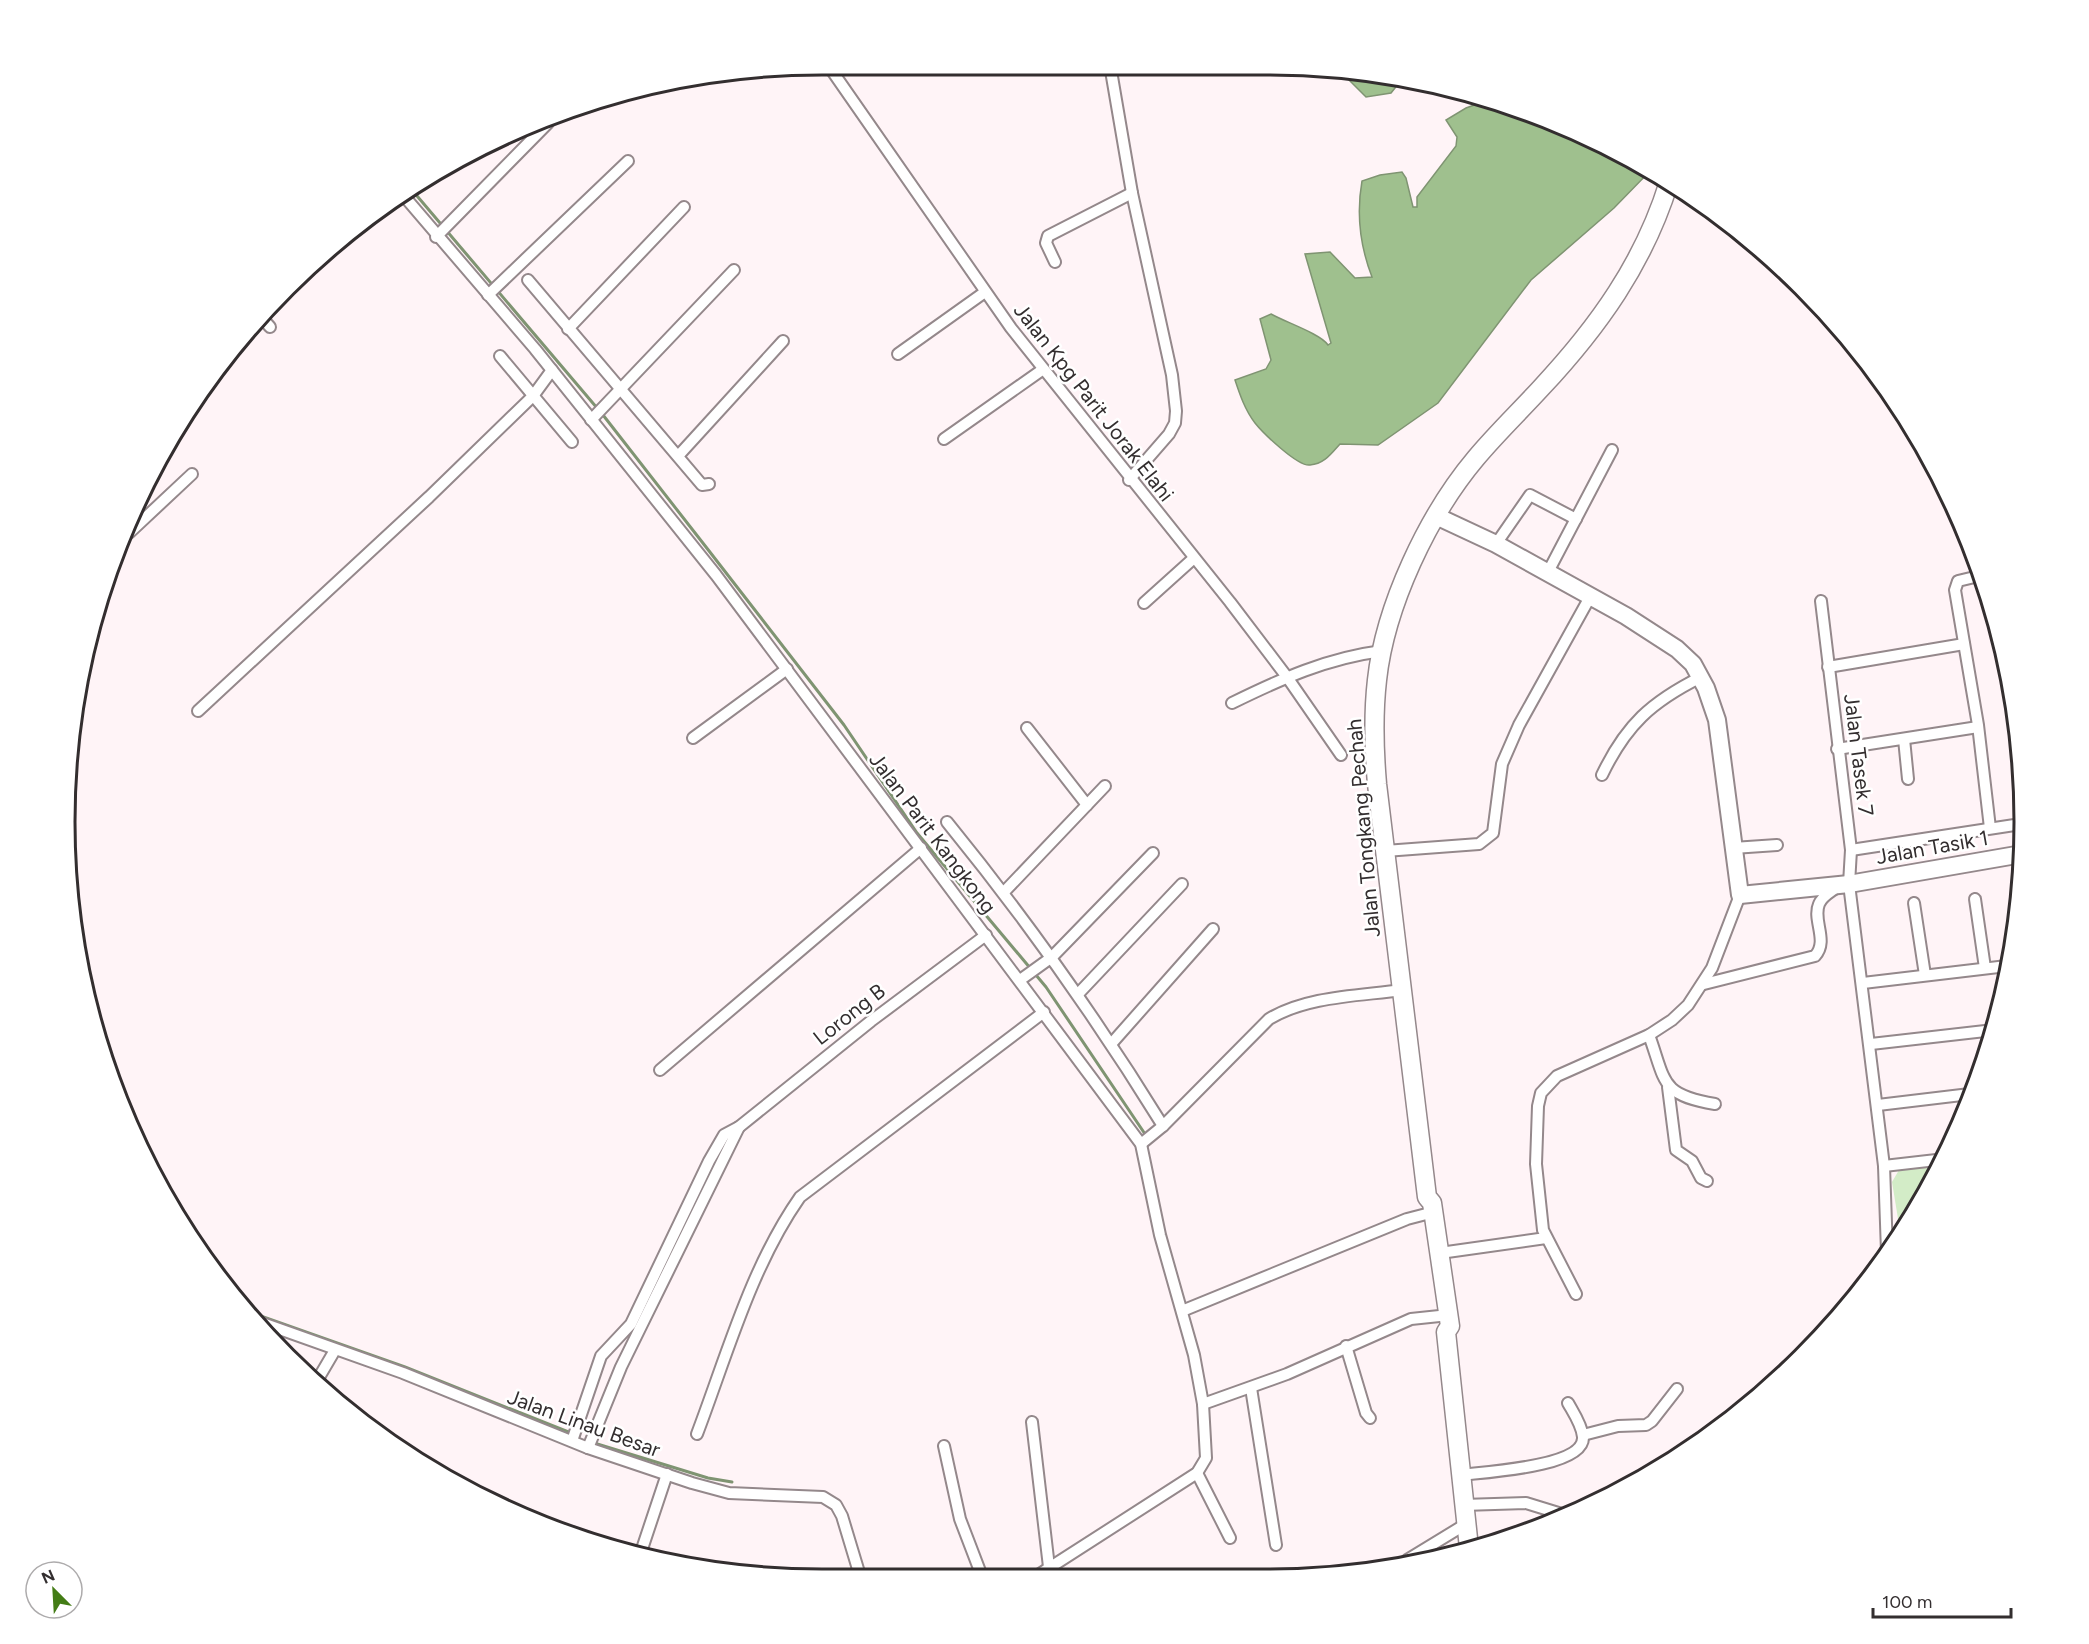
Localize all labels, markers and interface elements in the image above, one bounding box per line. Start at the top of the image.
street label: Jalan Kpg Parit Jorak Elahi [1009,298,1179,506]
street label: Jalan Tasek 7 [1839,693,1879,817]
street label: Jalan Tongkang Pechah [1341,718,1385,938]
street label: Jalan Parit Kangkong [864,748,1002,918]
street label: Jalan Tasik 1 [1874,825,1990,869]
street label: Lorong B [808,978,890,1050]
street label: Jalan Linau Besar [504,1384,664,1462]
north arrow [24,1560,84,1620]
text: N [39,1566,58,1588]
scale bar [1873,1581,2011,1619]
text: 100 m [1882,1591,1932,1613]

